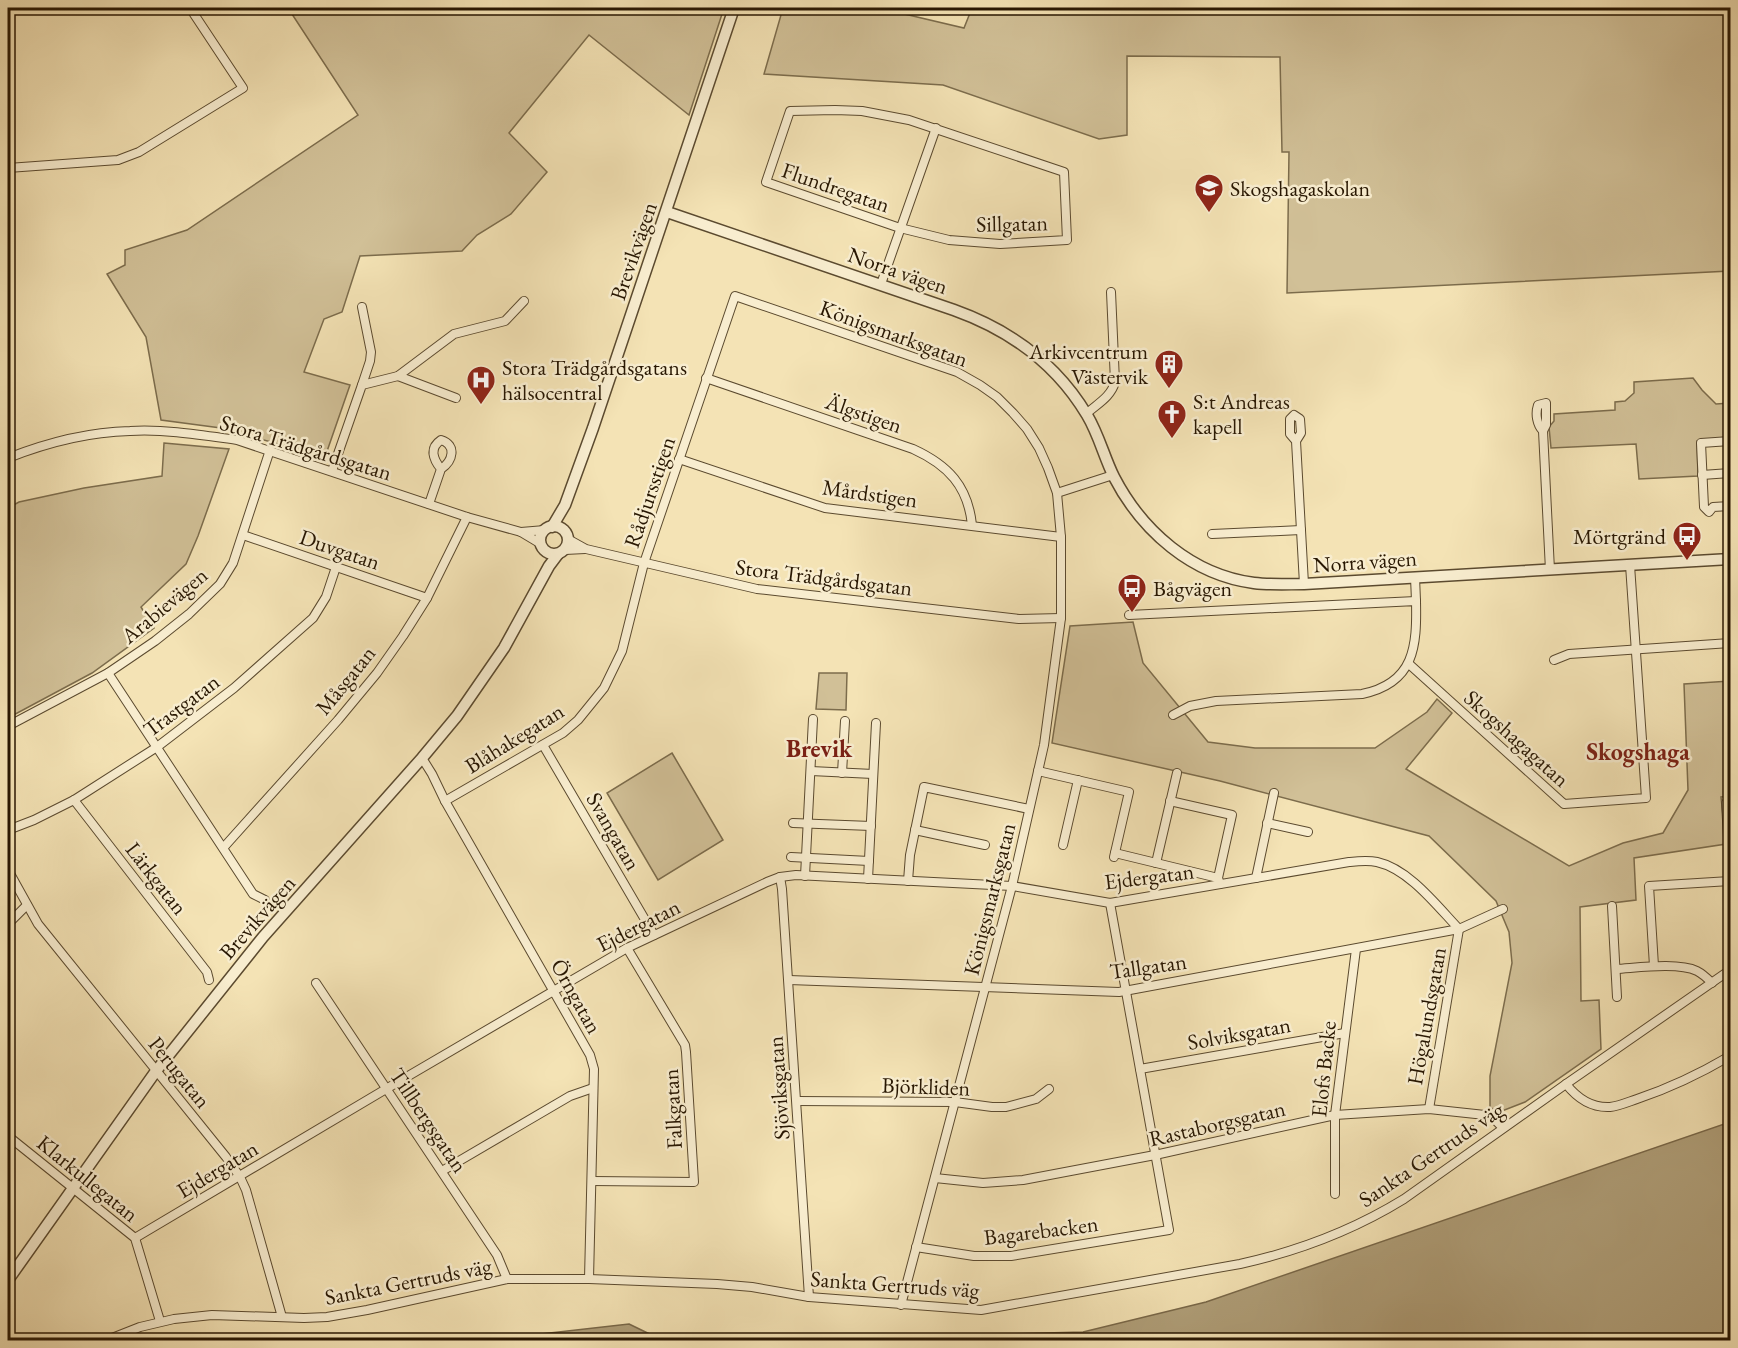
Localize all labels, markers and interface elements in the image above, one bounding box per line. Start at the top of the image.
street label: Flundregatan [778,155,894,220]
school or university icon: Skogshagaskolan [1193,172,1225,214]
place label: Skogshagaskolan [1230,174,1371,203]
street label: Brevikvägen [603,198,664,304]
street label: Sillgatan [976,208,1049,239]
street label: Norra vägen [844,240,952,301]
street label: Königsmarksgatan [816,293,972,374]
place label: Arkivcentrum Västervik [1028,337,1149,391]
building icon: Arkivcentrum Västervik [1153,348,1185,390]
place label: Stora Trädgårdsgatans hälsocentral [502,353,687,407]
hospital icon: Stora Trädgårdsgatans hälsocentral [465,364,497,406]
street label: Älgstigen [821,387,906,440]
place label: S:t Andreas kapell [1193,387,1290,441]
church icon: S:t Andreas kapell [1156,398,1188,440]
street label: Stora Trädgårdsgatan [217,408,396,487]
street label: Rådjursstigen [617,432,682,552]
street label: Mårdstigen [820,472,920,515]
bus stop icon: Mörtgränd [1671,520,1703,562]
street label: Duvgatan [296,522,384,577]
place label: Mörtgränd [1573,522,1667,551]
street label: Norra vägen [1312,543,1418,580]
street label: Stora Trädgårdsgatan [734,552,914,603]
street label: Arabievägen [114,560,214,651]
bus stop icon: Bågvägen [1116,572,1148,614]
place label: Bågvägen [1153,574,1232,603]
street label: Måsgatan [309,639,382,721]
street label: Trastgatan [137,667,226,744]
street label: Skogshagagatan [1458,683,1576,794]
street label: Blåhakegatan [459,696,570,780]
district label: Brevik [786,733,853,764]
district label: Skogshaga [1586,736,1690,768]
street label: Svangatan [580,787,648,876]
street label: Königsmarksgatan [957,820,1023,978]
street label: Lärkgatan [119,836,194,921]
street label: Ejdergatan [1103,857,1196,896]
street label: Brevikvägen [213,869,302,965]
street label: Ejdergatan [592,892,685,959]
street label: Högalundsgatan [1400,945,1453,1087]
street label: Tallgatan [1108,947,1189,986]
street label: Örngatan [544,954,609,1039]
street label: Solviksgatan [1185,1010,1293,1057]
street label: Elofs Backe [1304,1019,1343,1119]
street label: Perugatan [142,1030,218,1114]
street label: Sjöviksgatan [760,1035,797,1141]
street label: Tillbergsgatan [383,1062,474,1179]
street label: Falkgatan [656,1068,689,1150]
street label: Björkliden [881,1070,971,1103]
street label: Rastaborgsgatan [1146,1094,1289,1153]
street label: Sankta Gertruds väg [1353,1095,1510,1214]
street label: Klarkullegatan [31,1128,145,1229]
street label: Ejdergatan [171,1134,264,1205]
street label: Bagarebacken [982,1209,1100,1252]
street label: Sankta Gertruds väg [322,1251,494,1312]
street label: Sankta Gertruds väg [810,1264,981,1305]

